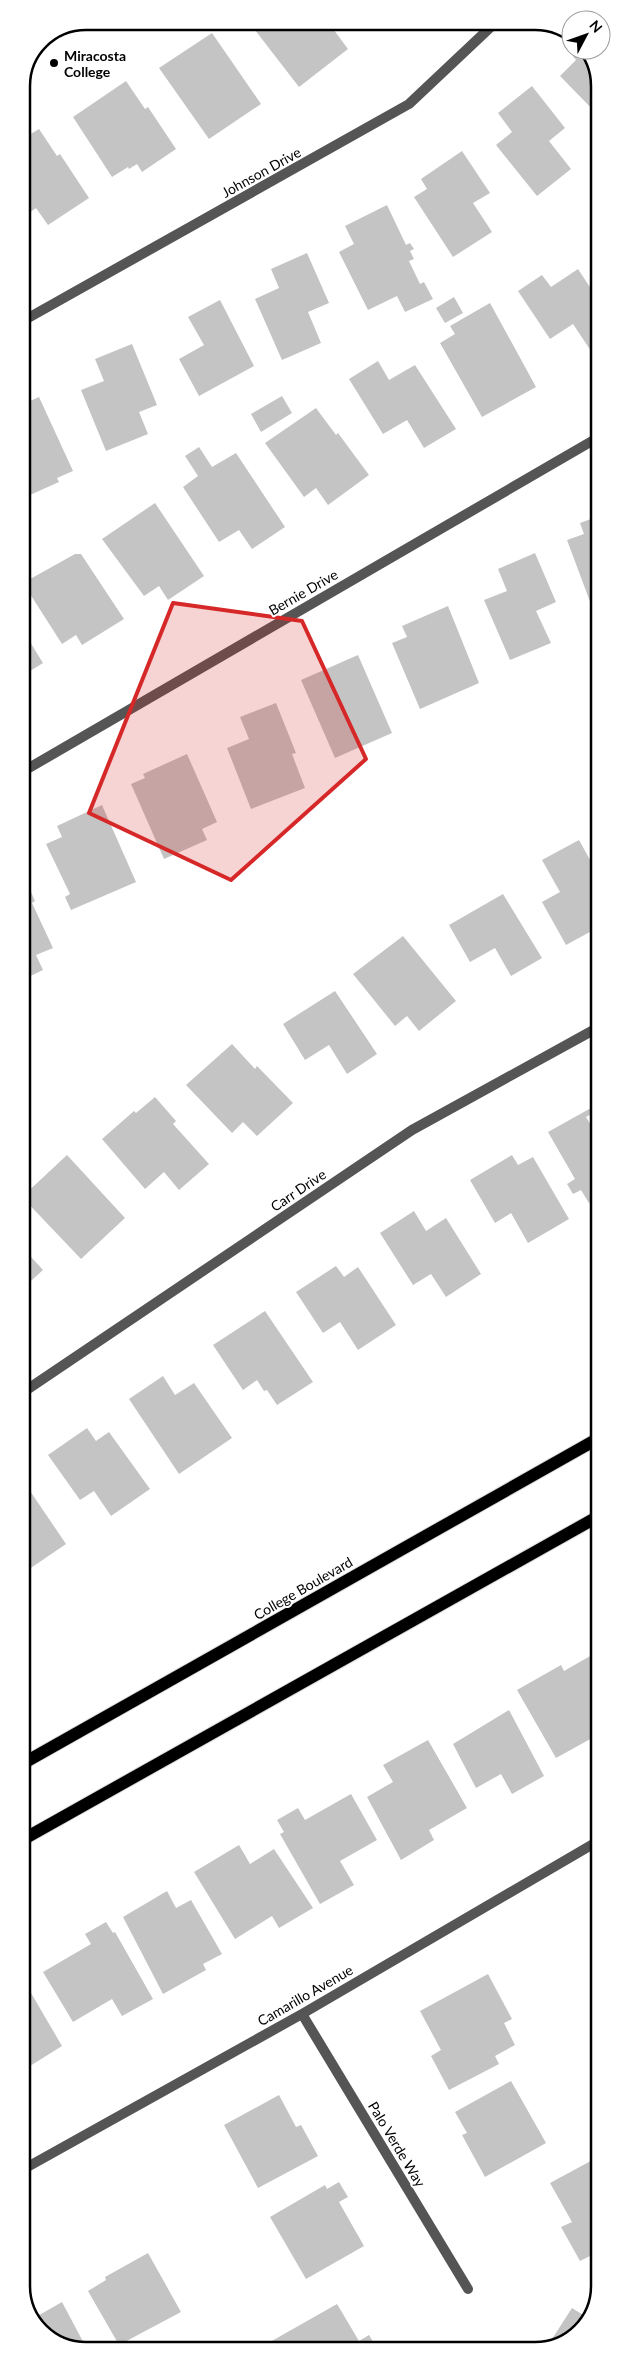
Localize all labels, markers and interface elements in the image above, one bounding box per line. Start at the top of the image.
north arrow [561,10,611,60]
text: N [586,16,606,36]
place label: Miracosta College [64,47,126,80]
marker: Miracosta College [48,57,60,69]
street label: Johnson Drive [218,143,304,201]
street label: Bernie Drive [265,565,341,619]
street label: Carr Drive [267,1165,329,1215]
street label: College Boulevard [251,1553,355,1623]
street label: Camarillo Avenue [254,1961,356,2029]
street label: Palo Verde Way [365,2098,430,2190]

